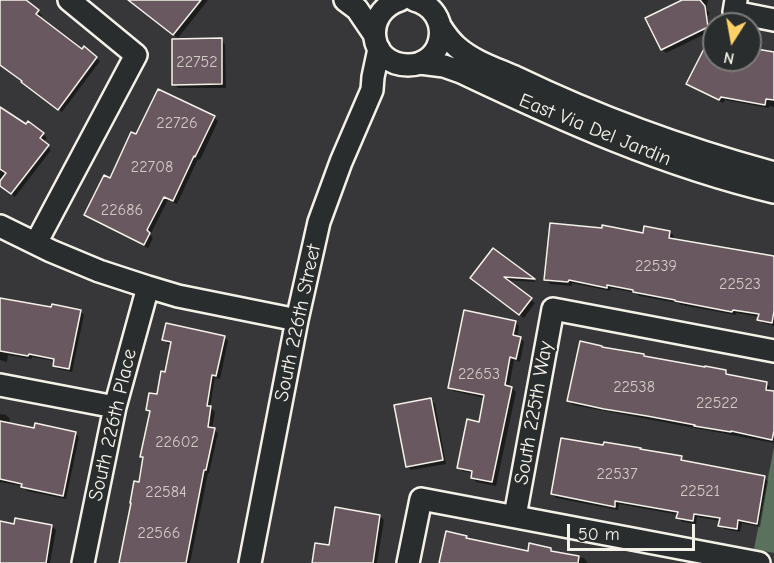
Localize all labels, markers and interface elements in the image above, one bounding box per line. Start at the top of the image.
north arrow [702,12,762,72]
text: N [722,48,736,68]
house number: 22752 [176,52,218,72]
street label: East Via Del Jardin [515,89,675,171]
house number: 22726 [156,113,198,133]
house number: 22708 [131,157,173,177]
house number: 22686 [101,200,143,220]
street label: South 226th Street [270,242,326,404]
house number: 22539 [635,256,677,276]
house number: 22523 [719,274,761,294]
street label: South 225th Way [510,339,558,487]
street label: South 226th Place [84,347,142,503]
house number: 22653 [458,364,500,384]
house number: 22538 [613,377,655,397]
house number: 22522 [696,393,738,413]
house number: 22602 [155,432,199,452]
house number: 22537 [596,464,638,484]
house number: 22521 [680,481,720,501]
house number: 22584 [145,482,187,502]
scale bar [570,512,698,550]
house number: 22566 [138,523,180,543]
text: 50 m [578,524,620,545]

